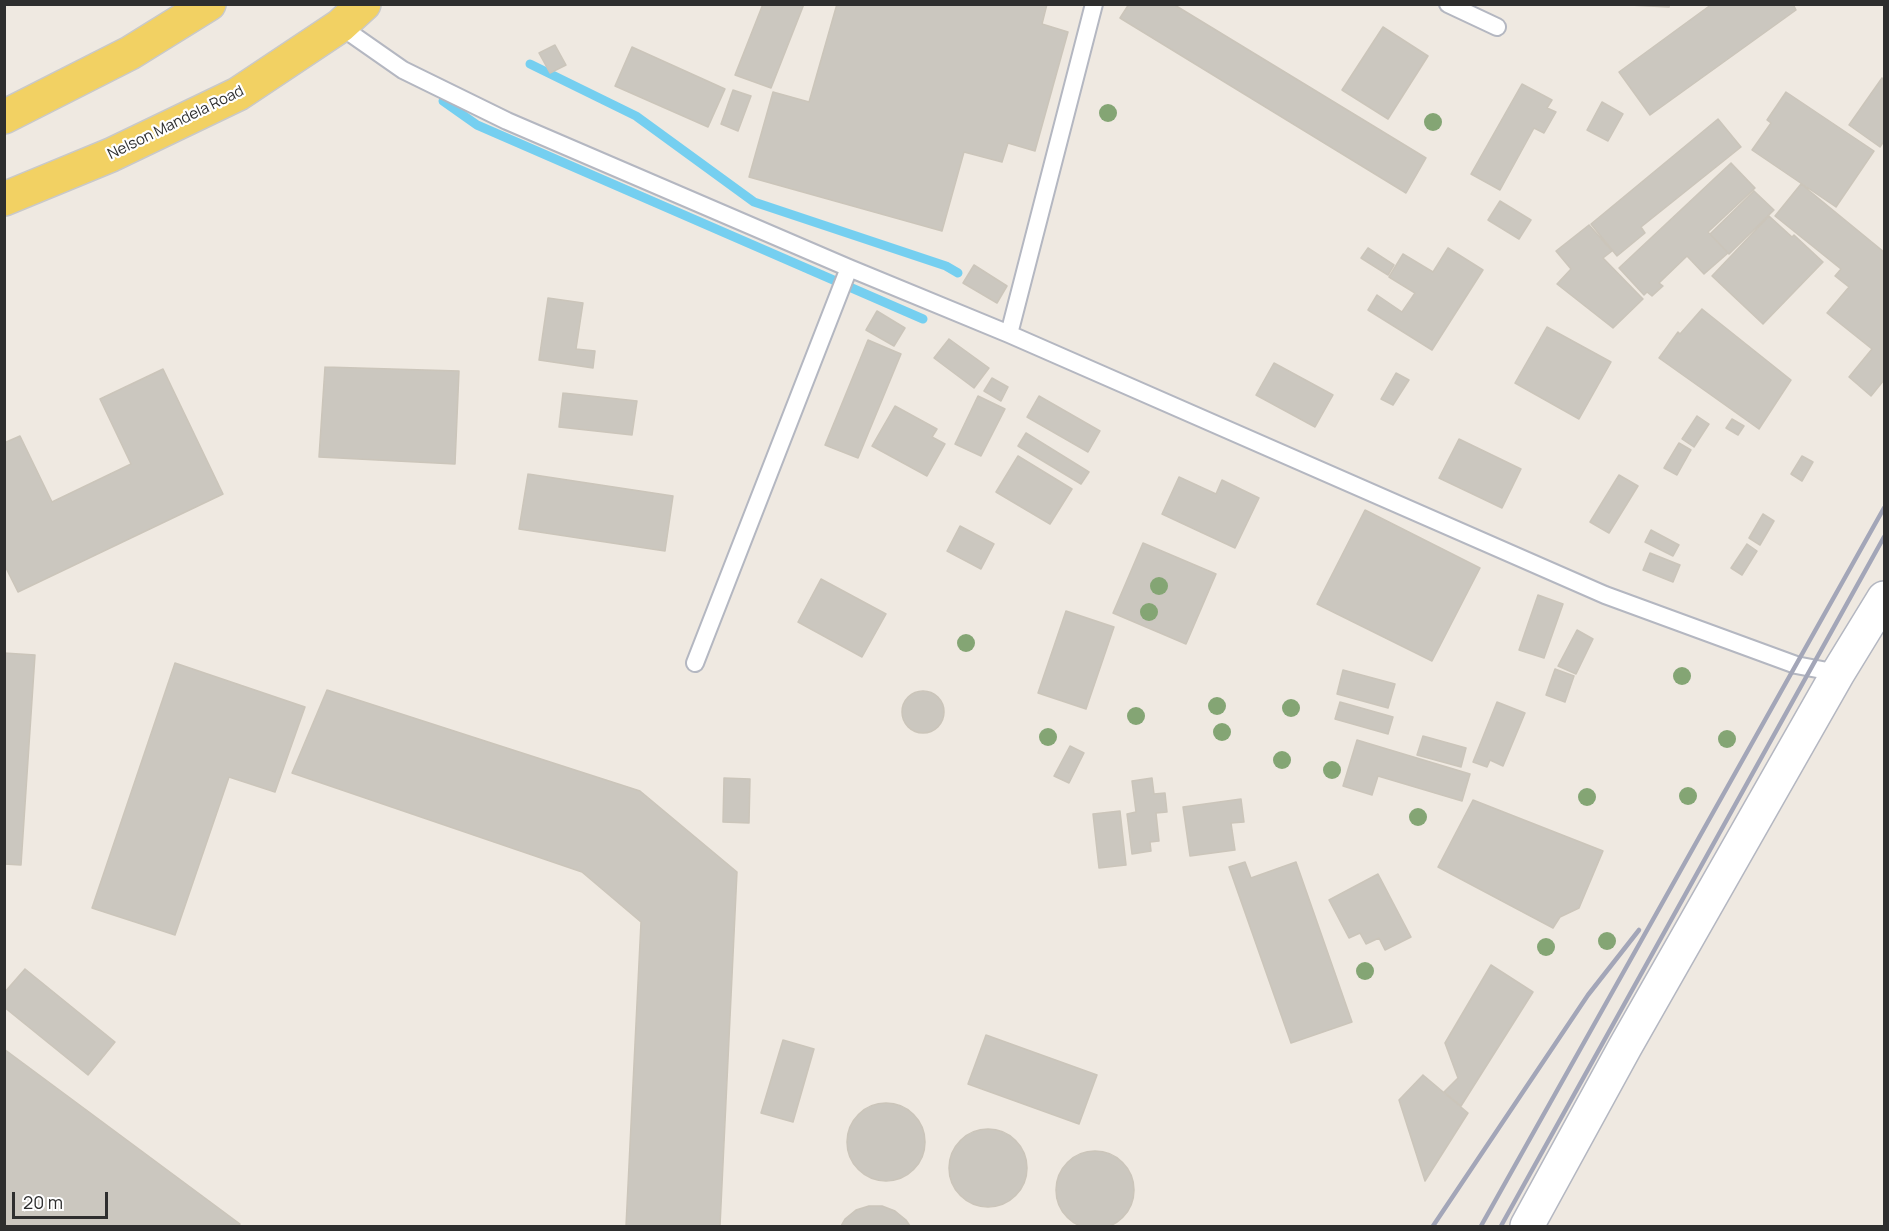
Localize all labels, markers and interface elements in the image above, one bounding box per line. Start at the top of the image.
street label: Nelson Mandela Road [105,82,247,164]
scale bar [15,1180,111,1218]
text: 20 m [23,1190,63,1214]

